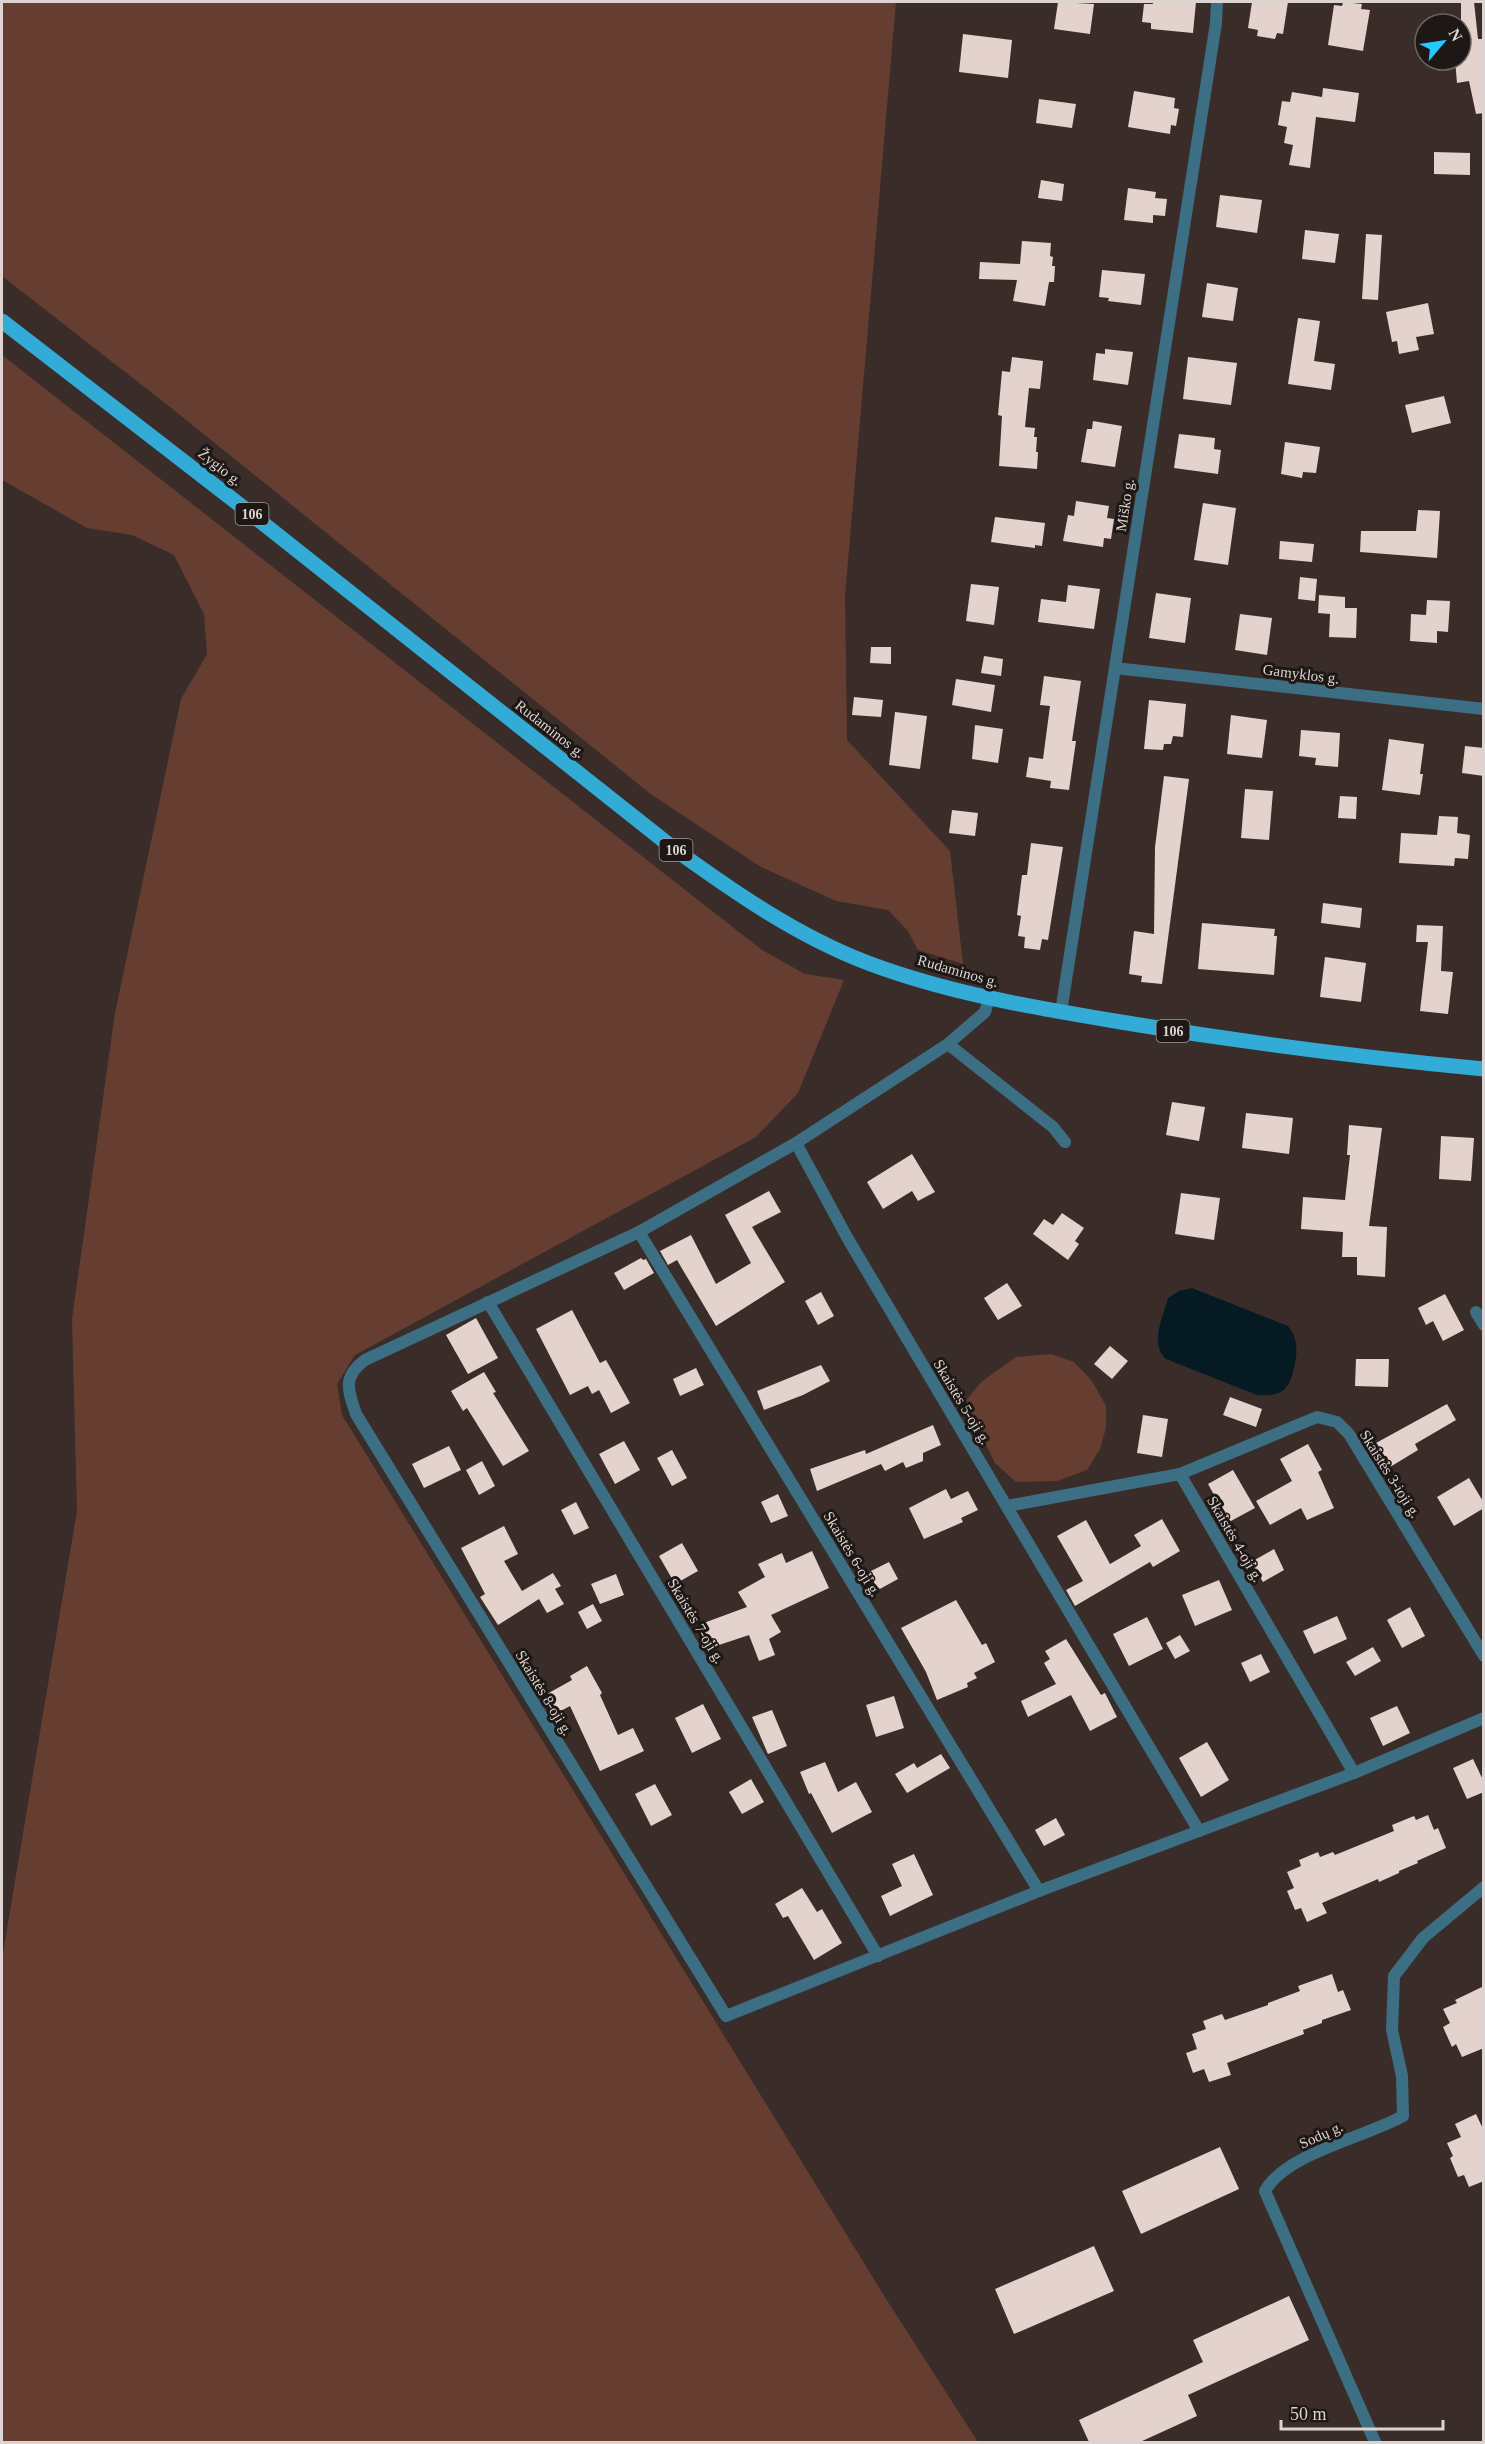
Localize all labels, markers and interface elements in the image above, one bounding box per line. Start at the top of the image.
north arrow [1413,12,1473,72]
text: N [1445,26,1466,45]
street label: Žygio g. [195,445,245,489]
street label: Miško g. [1113,477,1137,533]
road number: 106 [236,503,268,525]
street label: Gamyklos g. [1262,661,1340,687]
street label: Rudaminos g. [512,697,588,761]
road number: 106 [660,839,692,861]
street label: Rudaminos g. [916,952,1000,990]
road number: 106 [1156,1020,1190,1042]
street label: Skaistės 5-oji g. [930,1357,994,1447]
street label: Skaistės 3-ioji g. [1357,1427,1423,1521]
street label: Skaistės 4-oji g. [1204,1493,1266,1585]
street label: Skaistės 6-oji g. [820,1509,884,1599]
street label: Skaistės 7-oji g. [664,1576,728,1666]
street label: Skaistės 8-oji g. [512,1648,576,1738]
street label: Sodų g. [1297,2118,1345,2152]
scale bar [1281,2393,1443,2431]
text: 50 m [1290,2404,1327,2424]

